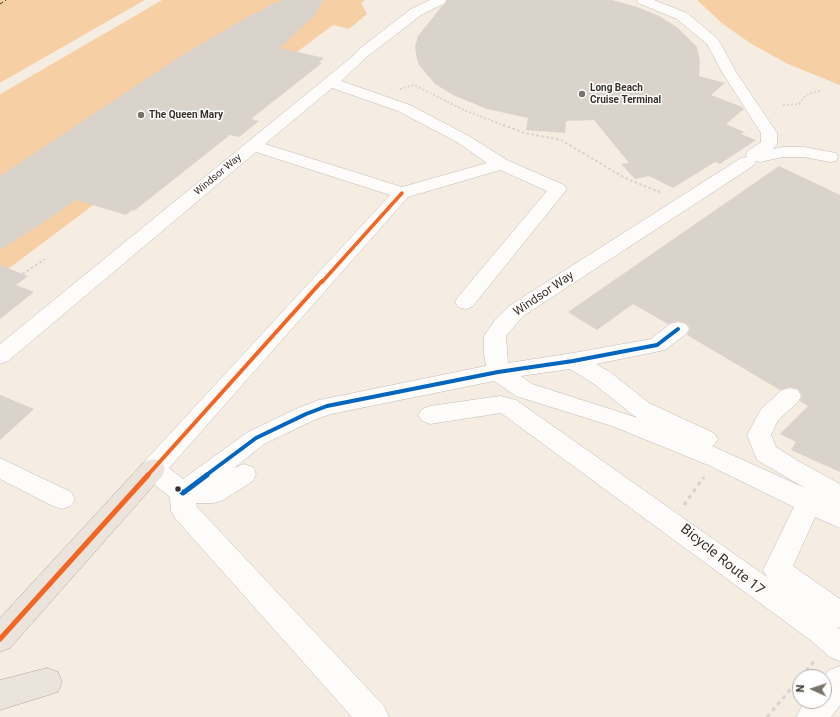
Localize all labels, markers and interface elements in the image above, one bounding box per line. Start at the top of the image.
place label: Long Beach Cruise Terminal [590,82,661,106]
marker: Long Beach Cruise Terminal [577,89,587,99]
place label: The Queen Mary [149,109,223,121]
marker: The Queen Mary [136,110,146,120]
street label: Windsor Way [192,152,244,198]
street label: Windsor Way [511,269,577,319]
unlabelled marker [173,484,183,494]
street label: Bicycle Route 17 [677,521,767,599]
north arrow [792,669,832,709]
text: N [794,684,807,693]

